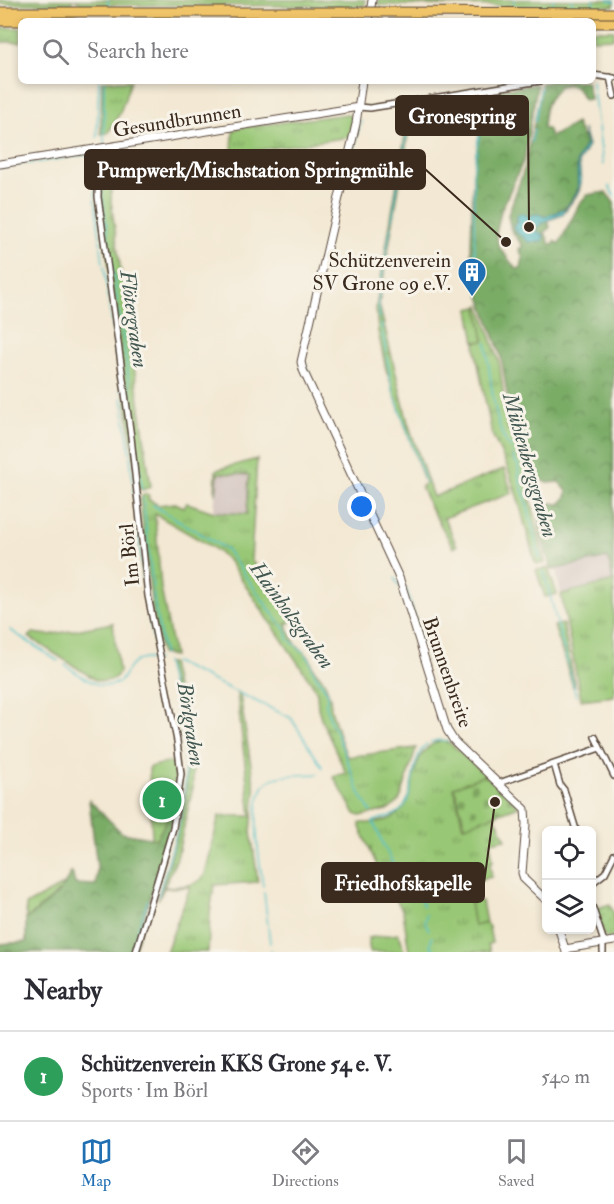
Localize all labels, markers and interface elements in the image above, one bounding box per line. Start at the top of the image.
search box [18,18,596,84]
icon: search [39,35,72,68]
text: Search here [87,37,189,65]
callout: Gronespring [396,96,528,135]
street label: Gesundbrunnen [111,98,243,143]
text: Gronespring [408,103,516,130]
callout: Pumpwerk/Mischstation Springmühle [85,150,425,189]
text: Pumpwerk/Mischstation Springmühle [97,157,413,184]
place label: Schützenverein SV Grone 09 e.V. [313,248,451,296]
building icon: Schützenverein SV Grone 09 e.V. [456,256,488,298]
water label: Flötergraben [113,268,154,370]
water label: Mühlenbergsgraben [495,388,563,541]
your location [347,492,376,521]
street label: Im Börl [114,522,145,588]
water label: Hainholzgraben [243,555,340,674]
street label: Brunnenbreite [417,613,478,731]
water label: Börlgraben [170,679,210,768]
pin: 1 [142,778,182,822]
map controls [542,826,596,934]
button: locate [542,826,596,880]
callout: Friedhofskapelle [322,863,484,902]
text: Friedhofskapelle [334,870,472,897]
button: layers [542,880,596,934]
text: Nearby [24,975,102,1007]
text: Schützenverein KKS Grone 54 e. V. [81,1050,392,1078]
text: 1 [40,1064,47,1089]
text: 540 m [541,1064,590,1089]
text: Sports · Im Börl [81,1078,208,1103]
tab: Map [80,1135,113,1191]
tab: Directions [272,1135,339,1191]
tab: Saved [498,1135,534,1191]

